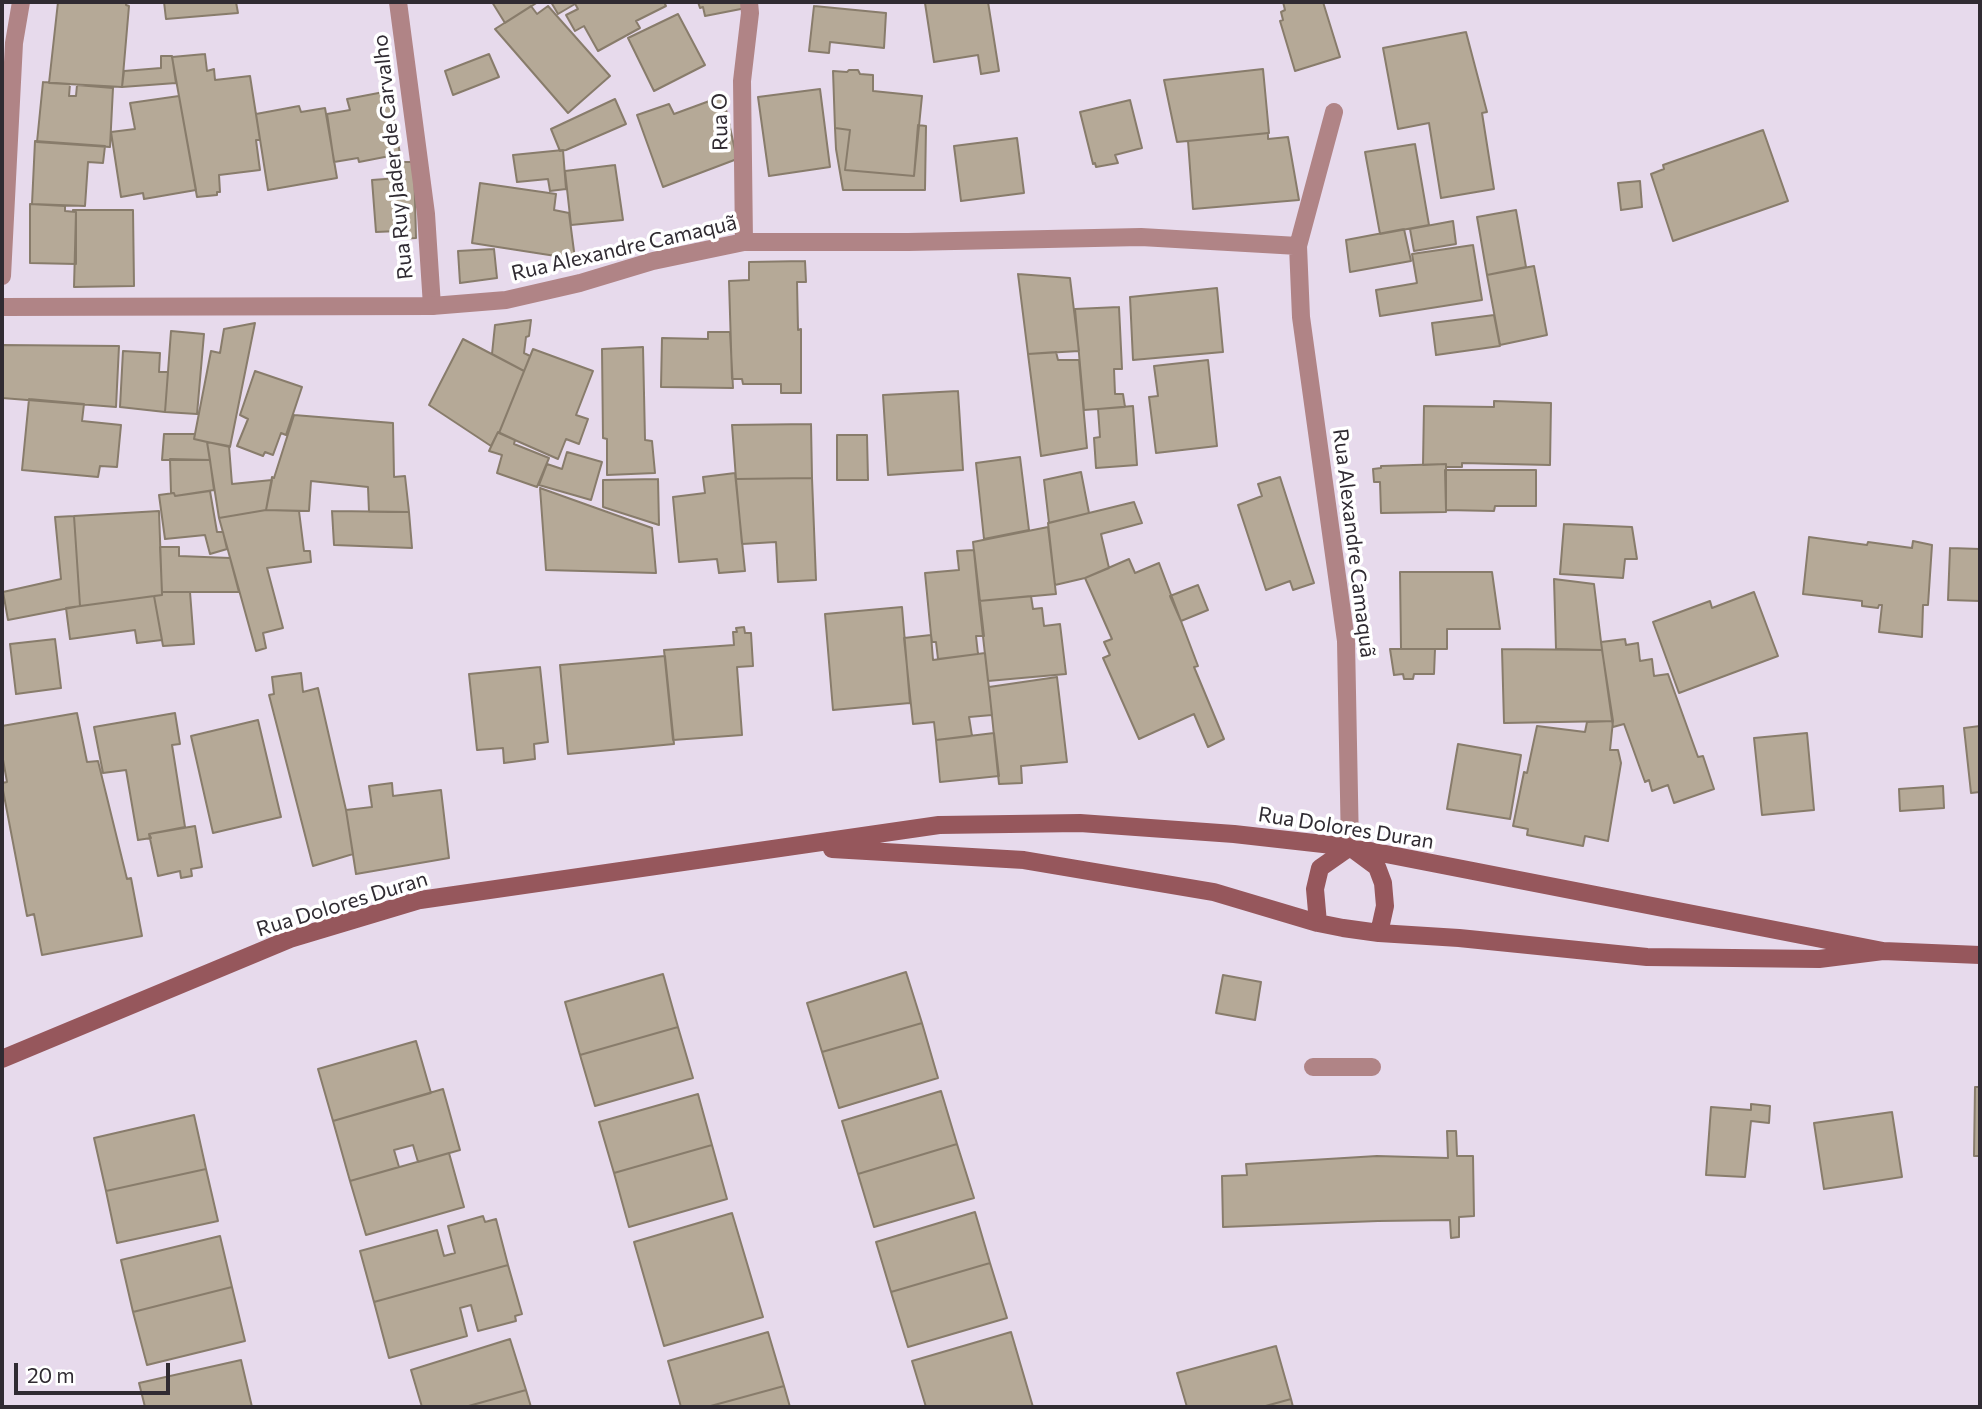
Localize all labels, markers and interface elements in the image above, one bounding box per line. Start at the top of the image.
street label: Rua Ruy Jader de Carvalho [368,33,418,281]
street label: Rua O [707,93,733,151]
street label: Rua Alexandre Camaquã [509,210,739,286]
street label: Rua Alexandre Camaquã [1327,427,1381,659]
street label: Rua Dolores Duran [1256,802,1436,854]
street label: Rua Dolores Duran [253,866,431,942]
scale bar [18,1350,173,1394]
text: 20 m [27,1362,75,1387]

